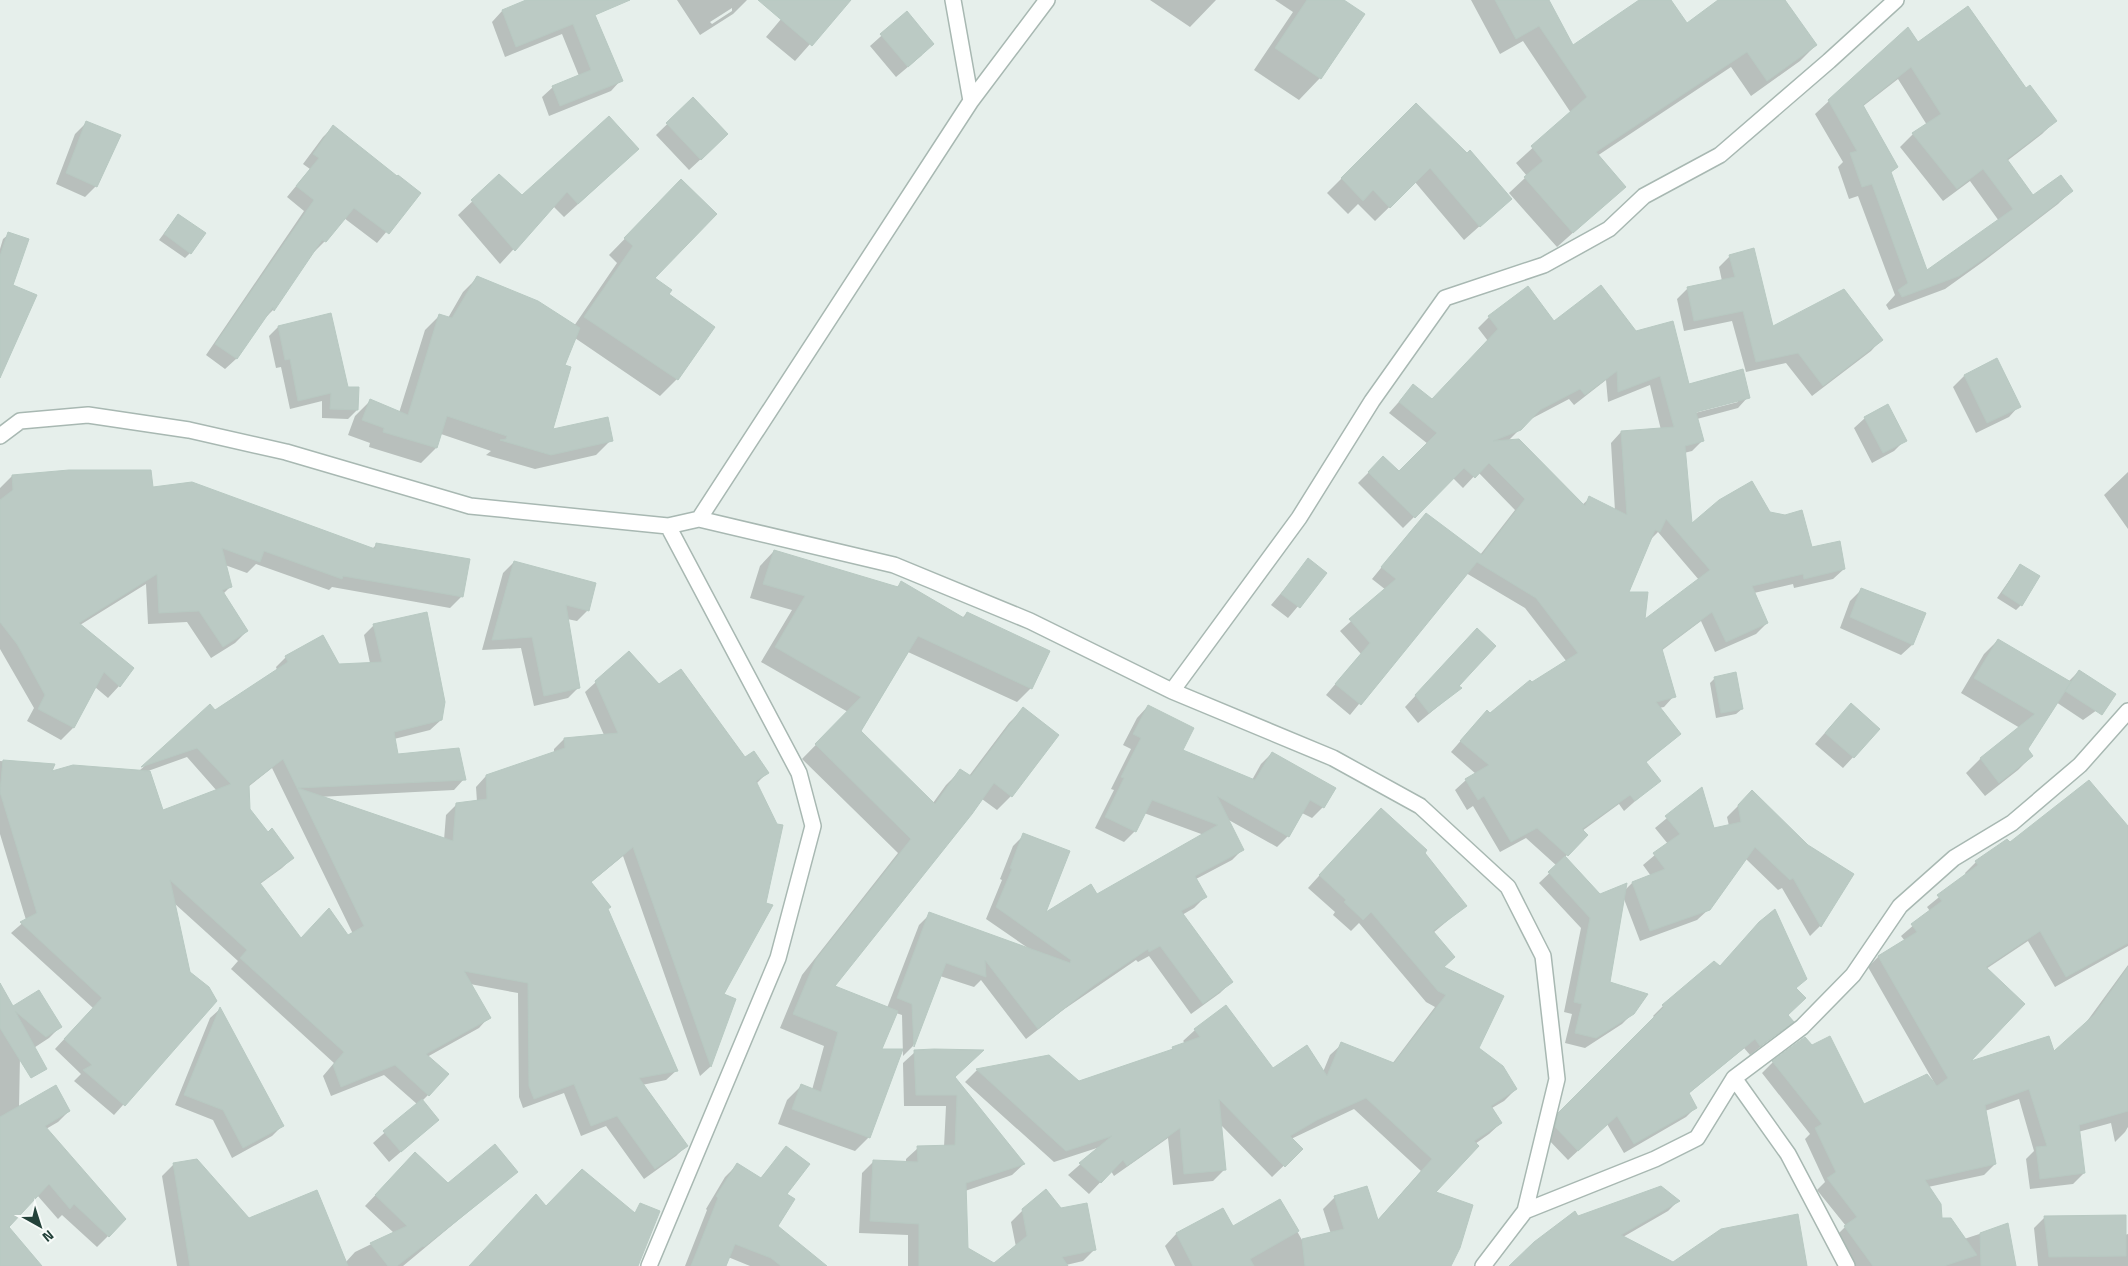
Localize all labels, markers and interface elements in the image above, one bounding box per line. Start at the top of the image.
north arrow [15,1201,65,1251]
text: N [38,1225,59,1248]

